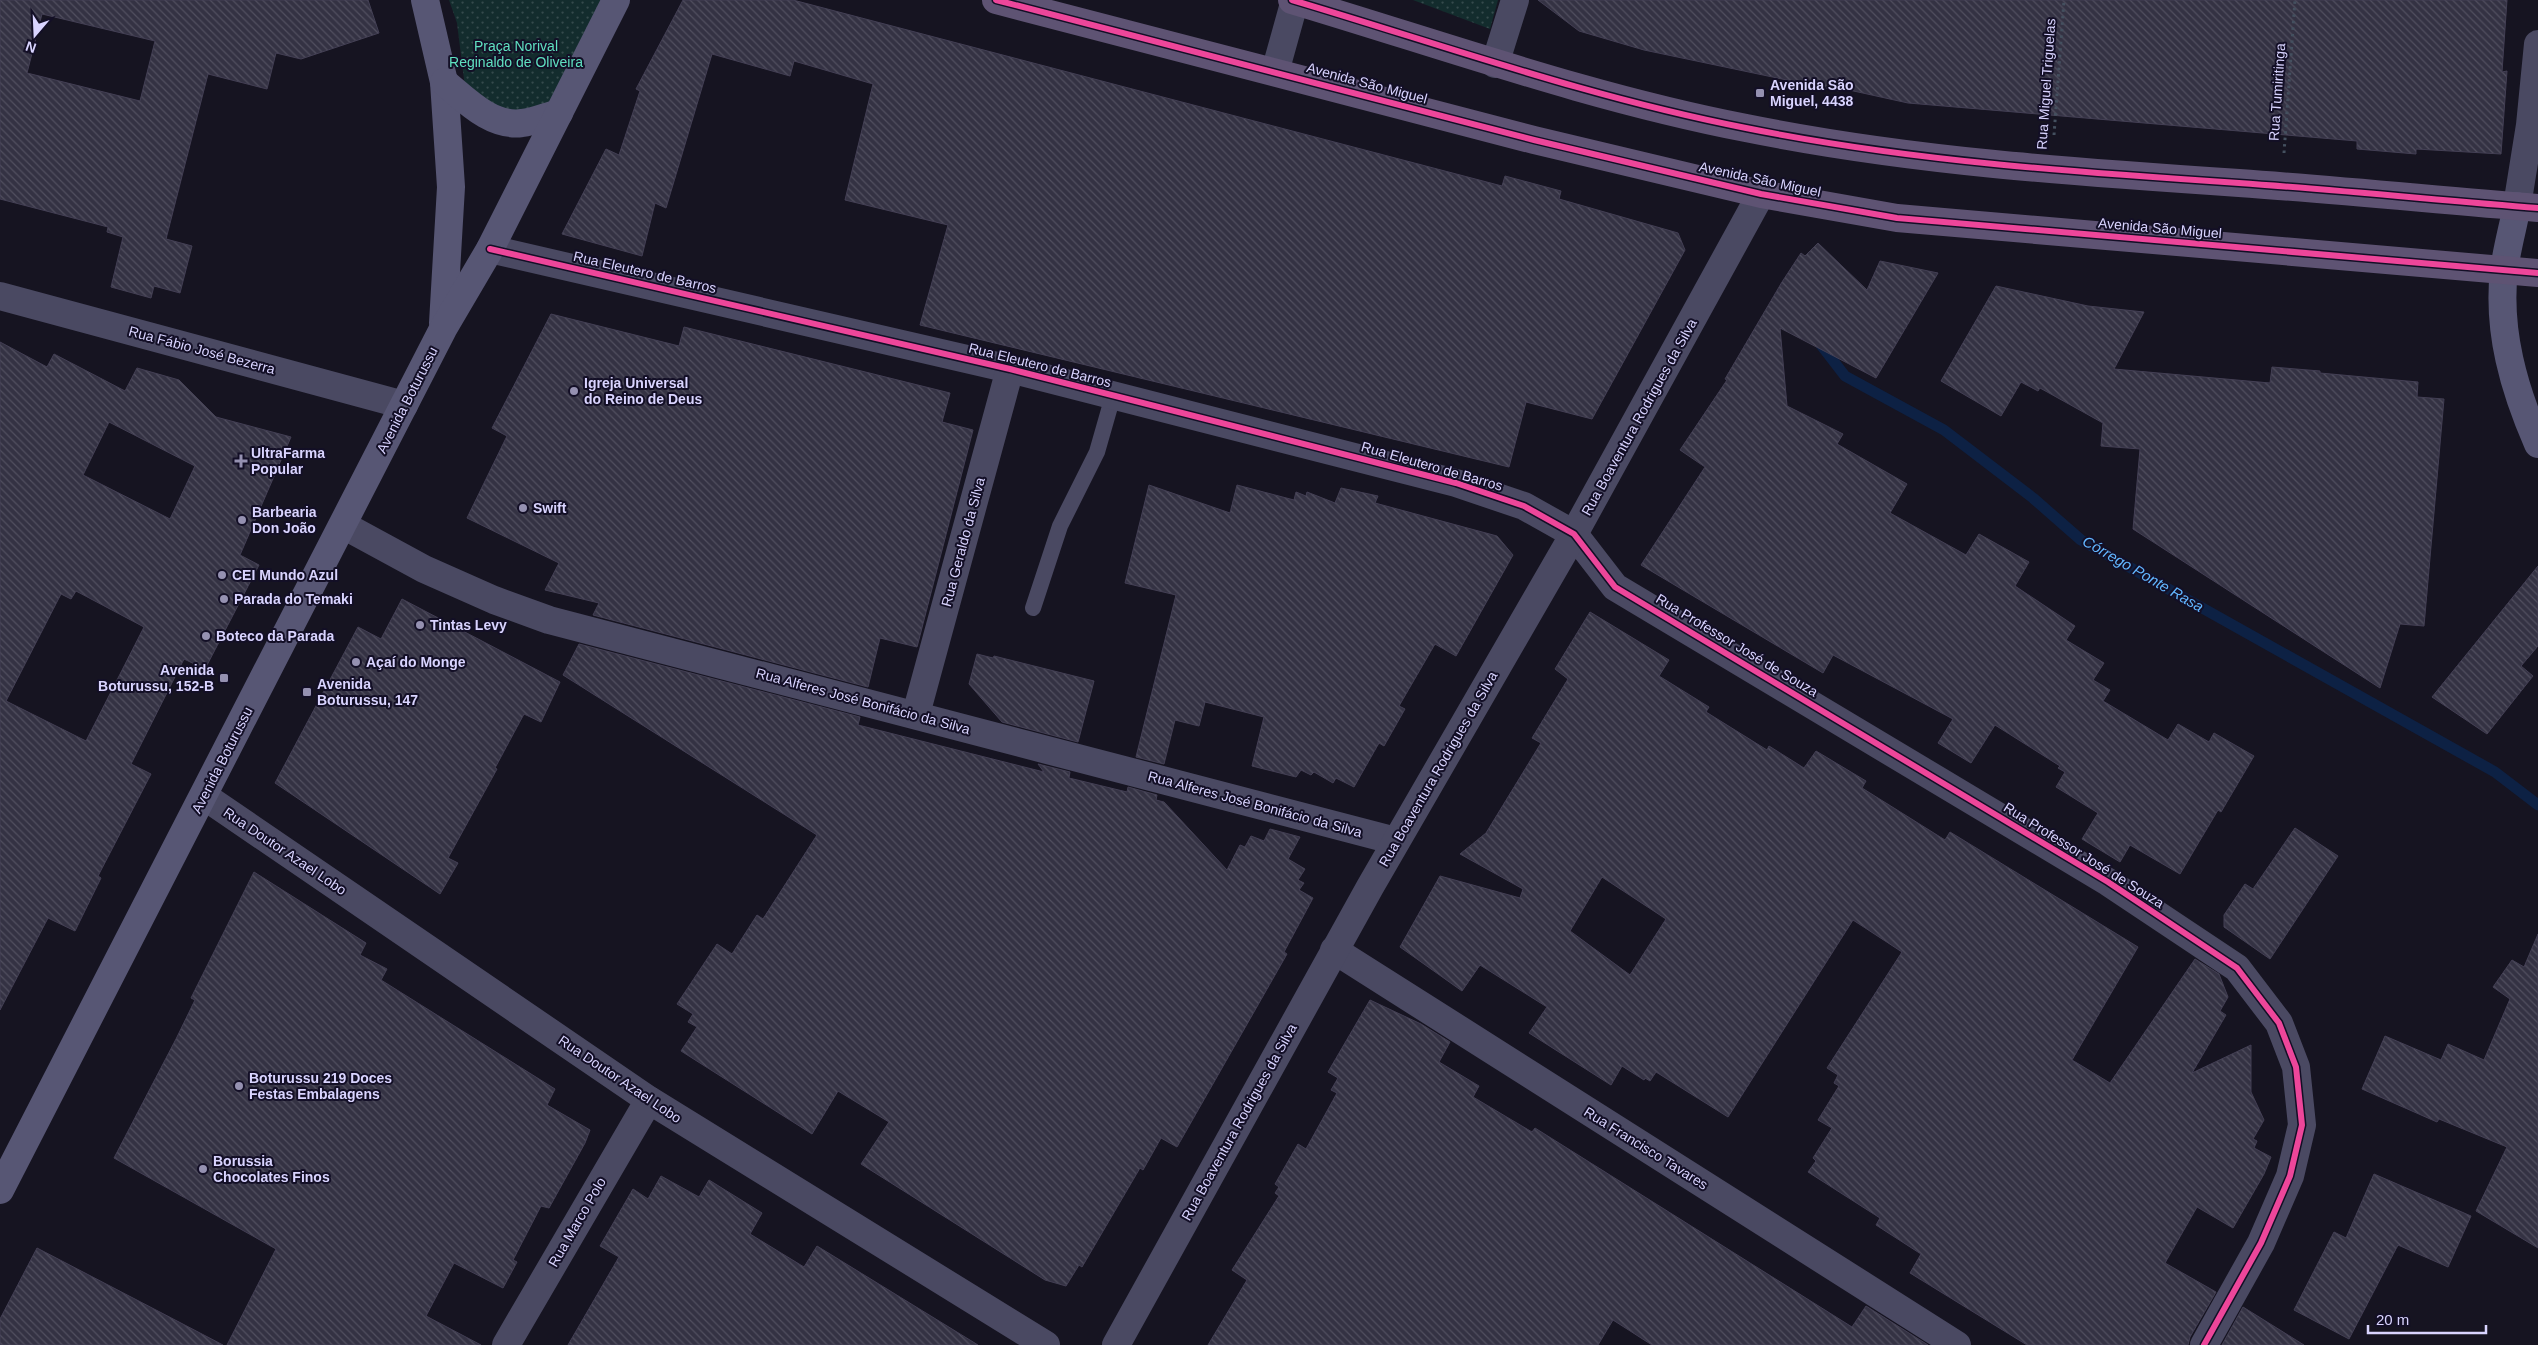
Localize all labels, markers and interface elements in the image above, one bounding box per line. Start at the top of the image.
north arrow [10,10,60,60]
street label: Rua Miguel Triguelas [2033,18,2059,150]
text: N [23,38,38,57]
park label: Praça Norival Reginaldo de Oliveira [449,38,583,70]
street label: Rua Tumiritinga [2266,42,2288,141]
street label: Avenida São Miguel [1305,59,1429,107]
place label: Avenida São Miguel, 4438 [1770,77,1854,109]
marker: Avenida São Miguel, 4438 [1754,87,1766,99]
street label: Avenida São Miguel [1698,158,1822,200]
street label: Avenida São Miguel [2097,215,2223,241]
street label: Rua Eleutero de Barros [572,248,718,296]
street label: Rua Boaventura Rodrigues da Silva [1578,316,1700,518]
street label: Rua Fábio José Bezerra [127,323,277,377]
street label: Rua Eleutero de Barros [967,340,1113,390]
street label: Avenida Boturussu [373,344,441,456]
place label: Igreja Universal do Reino de Deus [584,375,702,407]
marker: Igreja Universal do Reino de Deus [568,385,580,397]
street label: Rua Eleutero de Barros [1359,438,1505,494]
place label: UltraFarma Popular [251,445,325,477]
marker: UltraFarma Popular [235,455,247,467]
street label: Rua Geraldo da Silva [938,475,988,608]
place label: Swift [533,500,567,516]
marker: Swift [517,502,529,514]
place label: Barbearia Don João [252,504,317,536]
marker: Barbearia Don João [236,514,248,526]
water label: Córrego Ponte Rasa [2080,532,2207,615]
place label: CEI Mundo Azul [232,567,338,583]
marker: CEI Mundo Azul [216,569,228,581]
street label: Rua Professor José de Souza [1653,590,1821,700]
place label: Parada do Temaki [234,591,353,607]
marker: Parada do Temaki [218,593,230,605]
place label: Tintas Levy [430,617,507,633]
marker: Tintas Levy [414,619,426,631]
place label: Boteco da Parada [216,628,334,644]
marker: Boteco da Parada [200,630,212,642]
place label: Açaí do Monge [366,654,466,670]
marker: Açaí do Monge [350,656,362,668]
place label: Avenida Boturussu, 152-B [98,662,214,694]
street label: Rua Alferes José Bonifácio da Silva [754,665,972,737]
street label: Rua Boaventura Rodrigues da Silva [1375,668,1501,869]
marker: Avenida Boturussu, 152-B [218,672,230,684]
place label: Avenida Boturussu, 147 [317,676,418,708]
marker: Avenida Boturussu, 147 [301,686,313,698]
street label: Avenida Boturussu [188,704,256,816]
street label: Rua Alferes José Bonifácio da Silva [1146,768,1364,840]
street label: Rua Professor José de Souza [2001,799,2167,911]
street label: Rua Doutor Azael Lobo [221,804,350,898]
street label: Rua Boaventura Rodrigues da Silva [1178,1021,1300,1223]
street label: Rua Doutor Azael Lobo [556,1032,685,1126]
place label: Boturussu 219 Doces Festas Embalagens [249,1070,392,1102]
marker: Boturussu 219 Doces Festas Embalagens [233,1080,245,1092]
street label: Rua Francisco Tavares [1581,1103,1711,1193]
place label: Borussia Chocolates Finos [213,1153,330,1185]
marker: Borussia Chocolates Finos [197,1163,209,1175]
street label: Rua Marco Polo [545,1174,609,1269]
scale bar [2368,1302,2486,1334]
text: 20 m [2376,1311,2409,1328]

